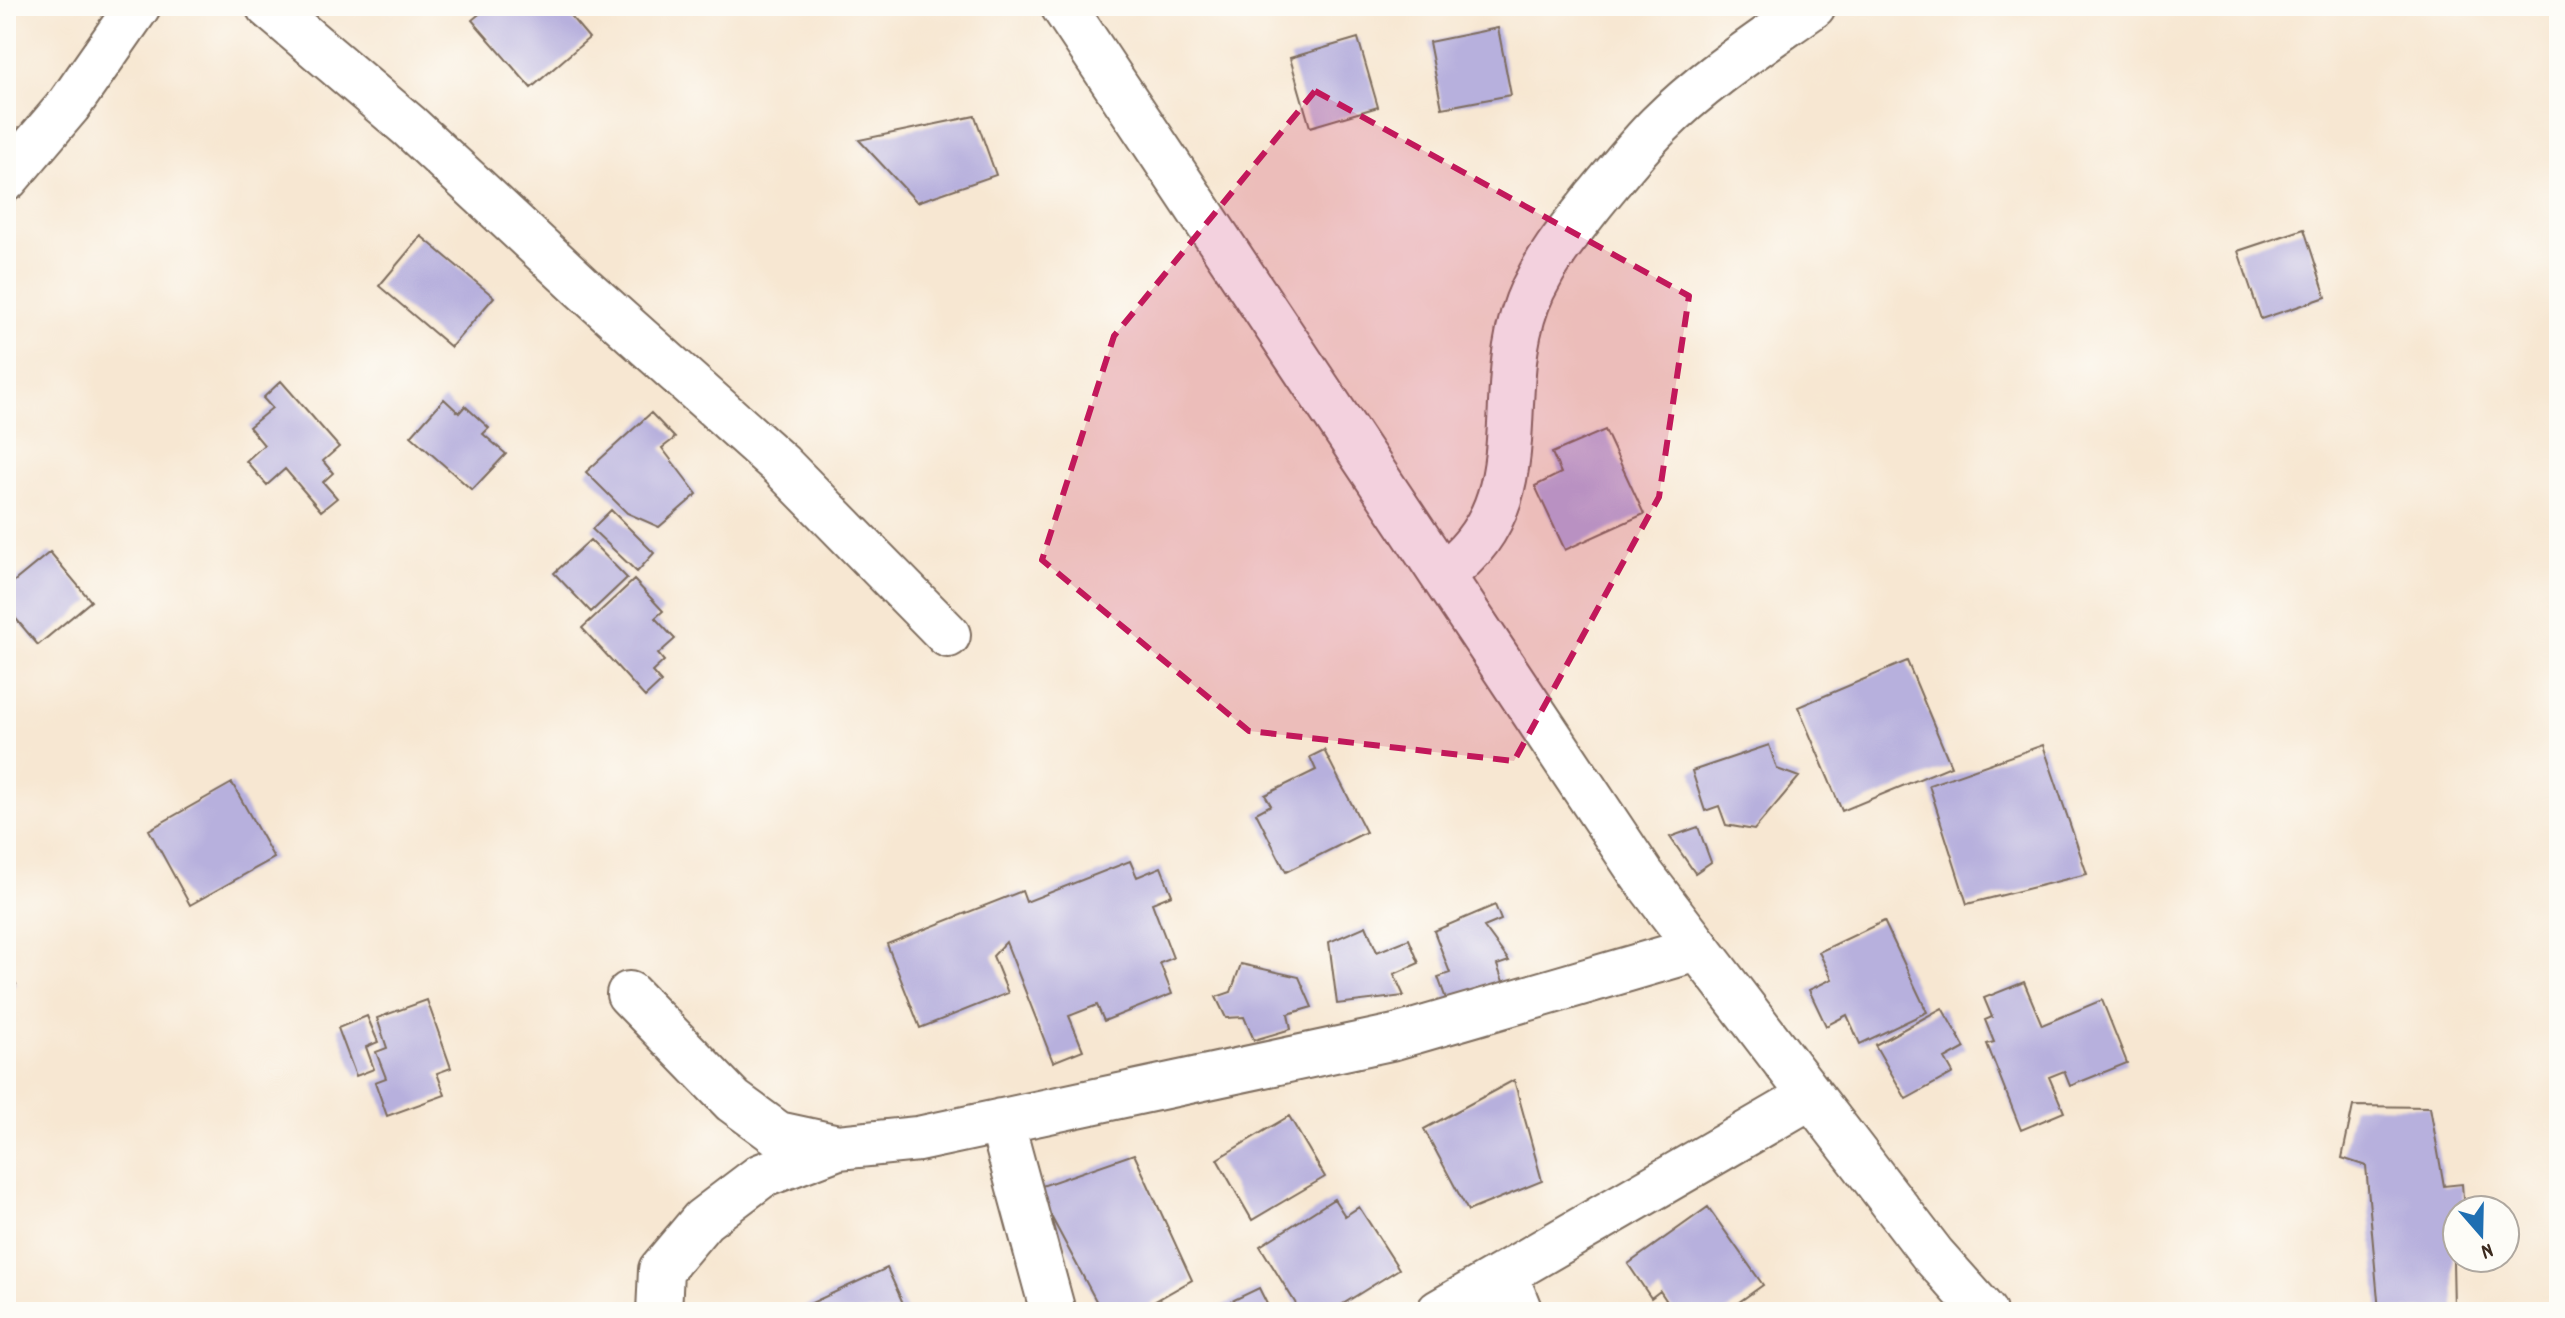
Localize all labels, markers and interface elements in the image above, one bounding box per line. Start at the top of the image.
north arrow [2441,1194,2521,1274]
text: N [2476,1233,2497,1266]

